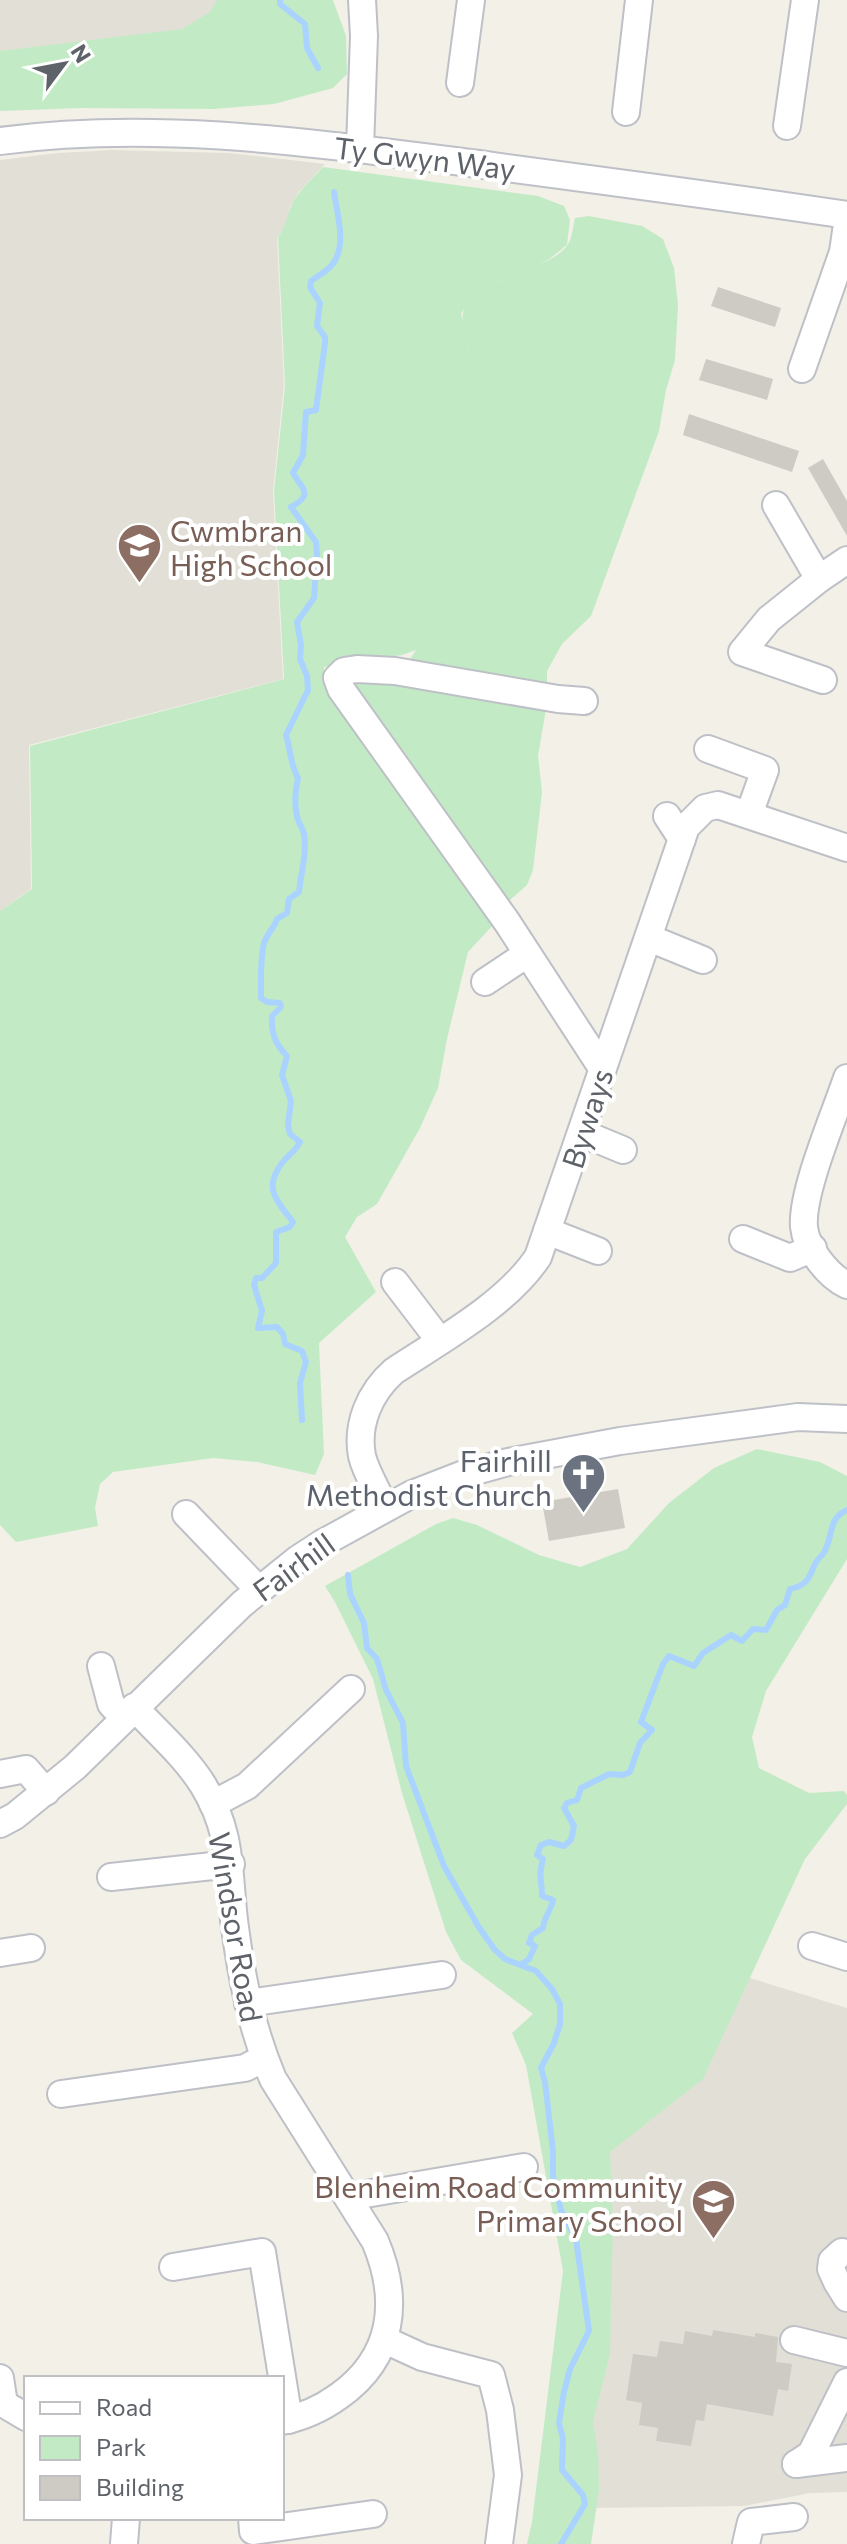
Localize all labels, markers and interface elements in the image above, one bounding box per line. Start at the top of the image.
north arrow [24,24,104,104]
text: N [66,39,97,67]
street label: Ty Gwyn Way [332,128,518,186]
place label: Cwmbran High School [170,511,332,582]
school or university icon: Cwmbran High School [115,522,163,585]
street label: Byways [553,1063,619,1173]
place label: Fairhill Methodist Church [306,1441,552,1512]
church icon: Fairhill Methodist Church [559,1452,607,1515]
street label: Fairhill [245,1524,341,1608]
street label: Windsor Road [202,1829,272,2025]
place label: Blenheim Road Community Primary School [314,2167,683,2238]
school or university icon: Blenheim Road Community Primary School [690,2178,738,2241]
legend [24,2376,284,2520]
text: Road [96,2392,152,2421]
text: Park [96,2432,146,2461]
text: Building [96,2472,184,2501]

